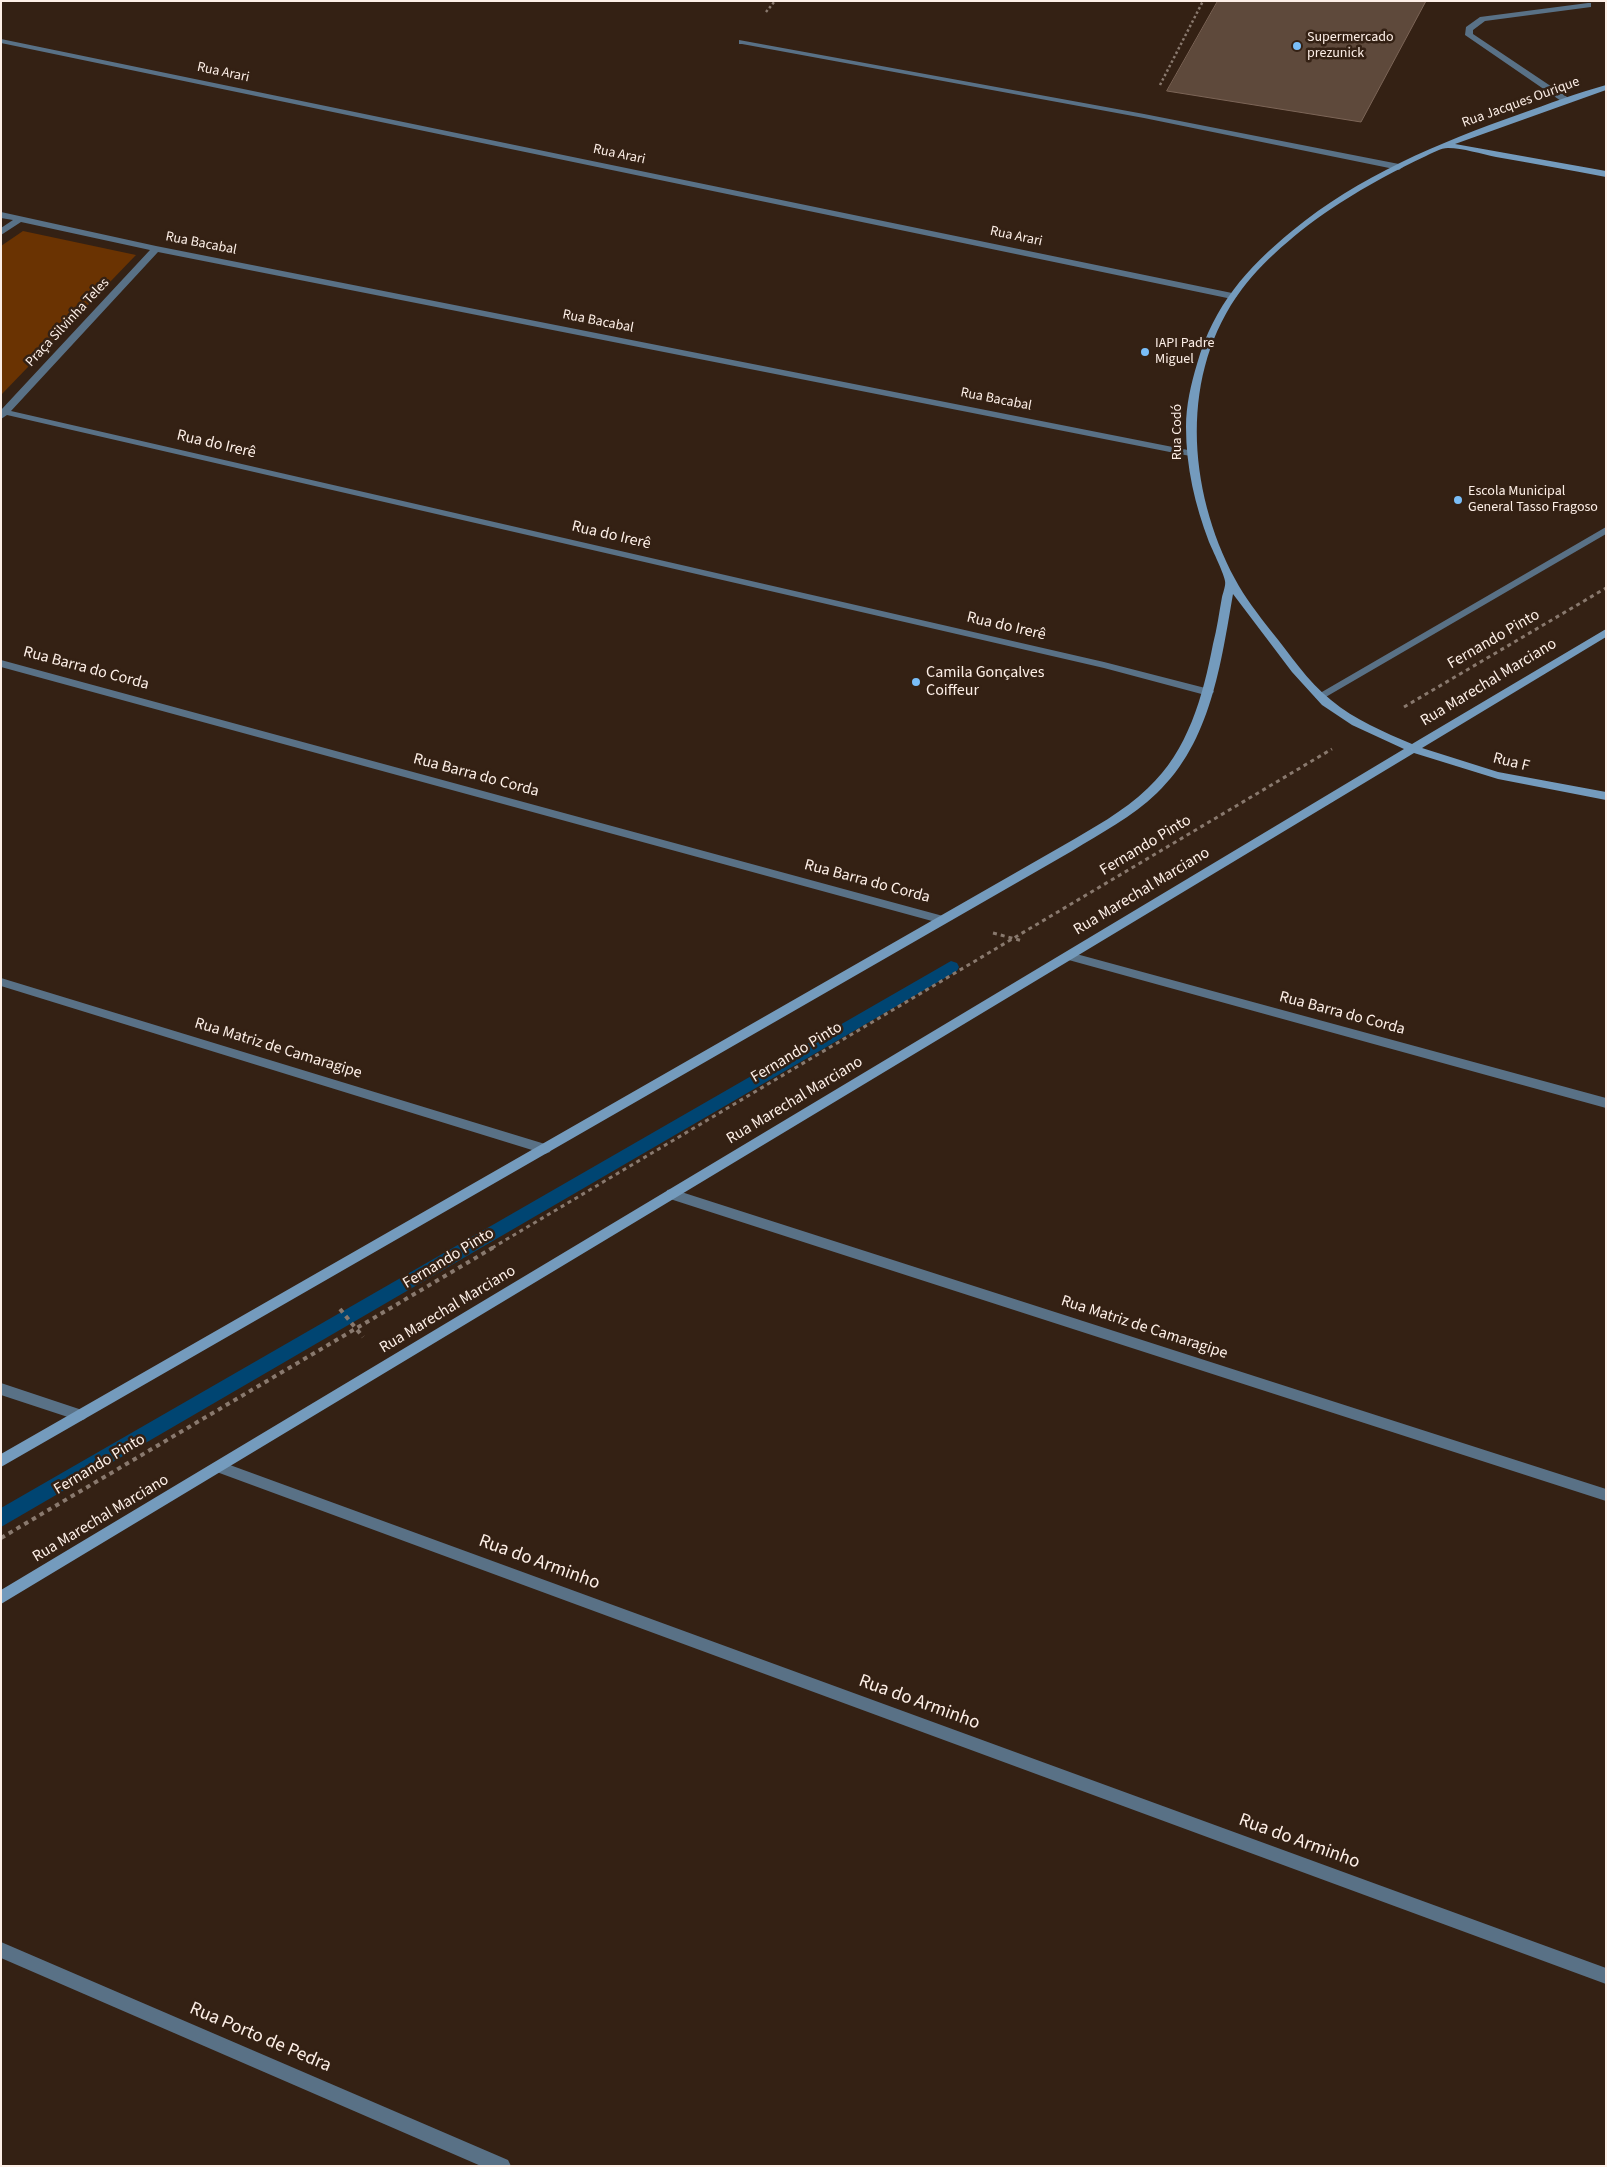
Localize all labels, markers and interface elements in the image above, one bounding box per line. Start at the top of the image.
place label: Supermercado prezunick [1307,30,1394,62]
marker: Supermercado prezunick [1291,40,1303,52]
street label: Rua Arari [195,59,251,87]
street label: Rua Jacques Ourique [1460,74,1582,132]
street label: Rua Arari [591,141,647,169]
street label: Rua Arari [988,223,1044,251]
street label: Rua Bacabal [164,229,238,259]
street label: Praça Silvinha Teles [23,275,113,371]
street label: Rua Bacabal [561,307,635,337]
place label: IAPI Padre Miguel [1155,336,1215,368]
marker: IAPI Padre Miguel [1139,346,1151,358]
street label: Rua Bacabal [959,385,1033,415]
street label: Rua Codó [1170,404,1186,460]
street label: Rua do Irerê [175,427,257,463]
place label: Escola Municipal General Tasso Fragoso [1468,484,1598,516]
marker: Escola Municipal General Tasso Fragoso [1452,494,1464,506]
street label: Rua do Irerê [570,518,652,554]
street label: Fernando Pinto [1445,606,1543,674]
street label: Rua do Irerê [965,609,1047,645]
street label: Rua Marechal Marciano [1418,635,1560,731]
street label: Rua Barra do Corda [21,643,151,695]
place label: Camila Gonçalves Coiffeur [926,663,1044,701]
marker: Camila Gonçalves Coiffeur [910,676,922,688]
street label: Rua F [1491,749,1531,777]
street label: Rua Barra do Corda [411,750,541,802]
street label: Fernando Pinto [1097,811,1195,881]
street label: Rua Marechal Marciano [1071,844,1213,940]
street label: Rua Barra do Corda [802,856,932,908]
street label: Rua Barra do Corda [1277,988,1407,1040]
street label: Rua Matriz de Camaragipe [192,1014,364,1084]
street label: Fernando Pinto [748,1018,846,1088]
street label: Rua Marechal Marciano [724,1053,866,1149]
street label: Fernando Pinto [400,1224,498,1294]
street label: Rua Marechal Marciano [377,1262,519,1358]
street label: Rua Matriz de Camaragipe [1058,1292,1230,1364]
street label: Fernando Pinto [51,1430,149,1500]
street label: Rua Marechal Marciano [30,1471,172,1567]
street label: Rua do Arminho [475,1530,603,1596]
street label: Rua do Arminho [855,1670,983,1736]
street label: Rua do Arminho [1235,1809,1363,1875]
street label: Rua Porto de Pedra [186,1998,334,2078]

